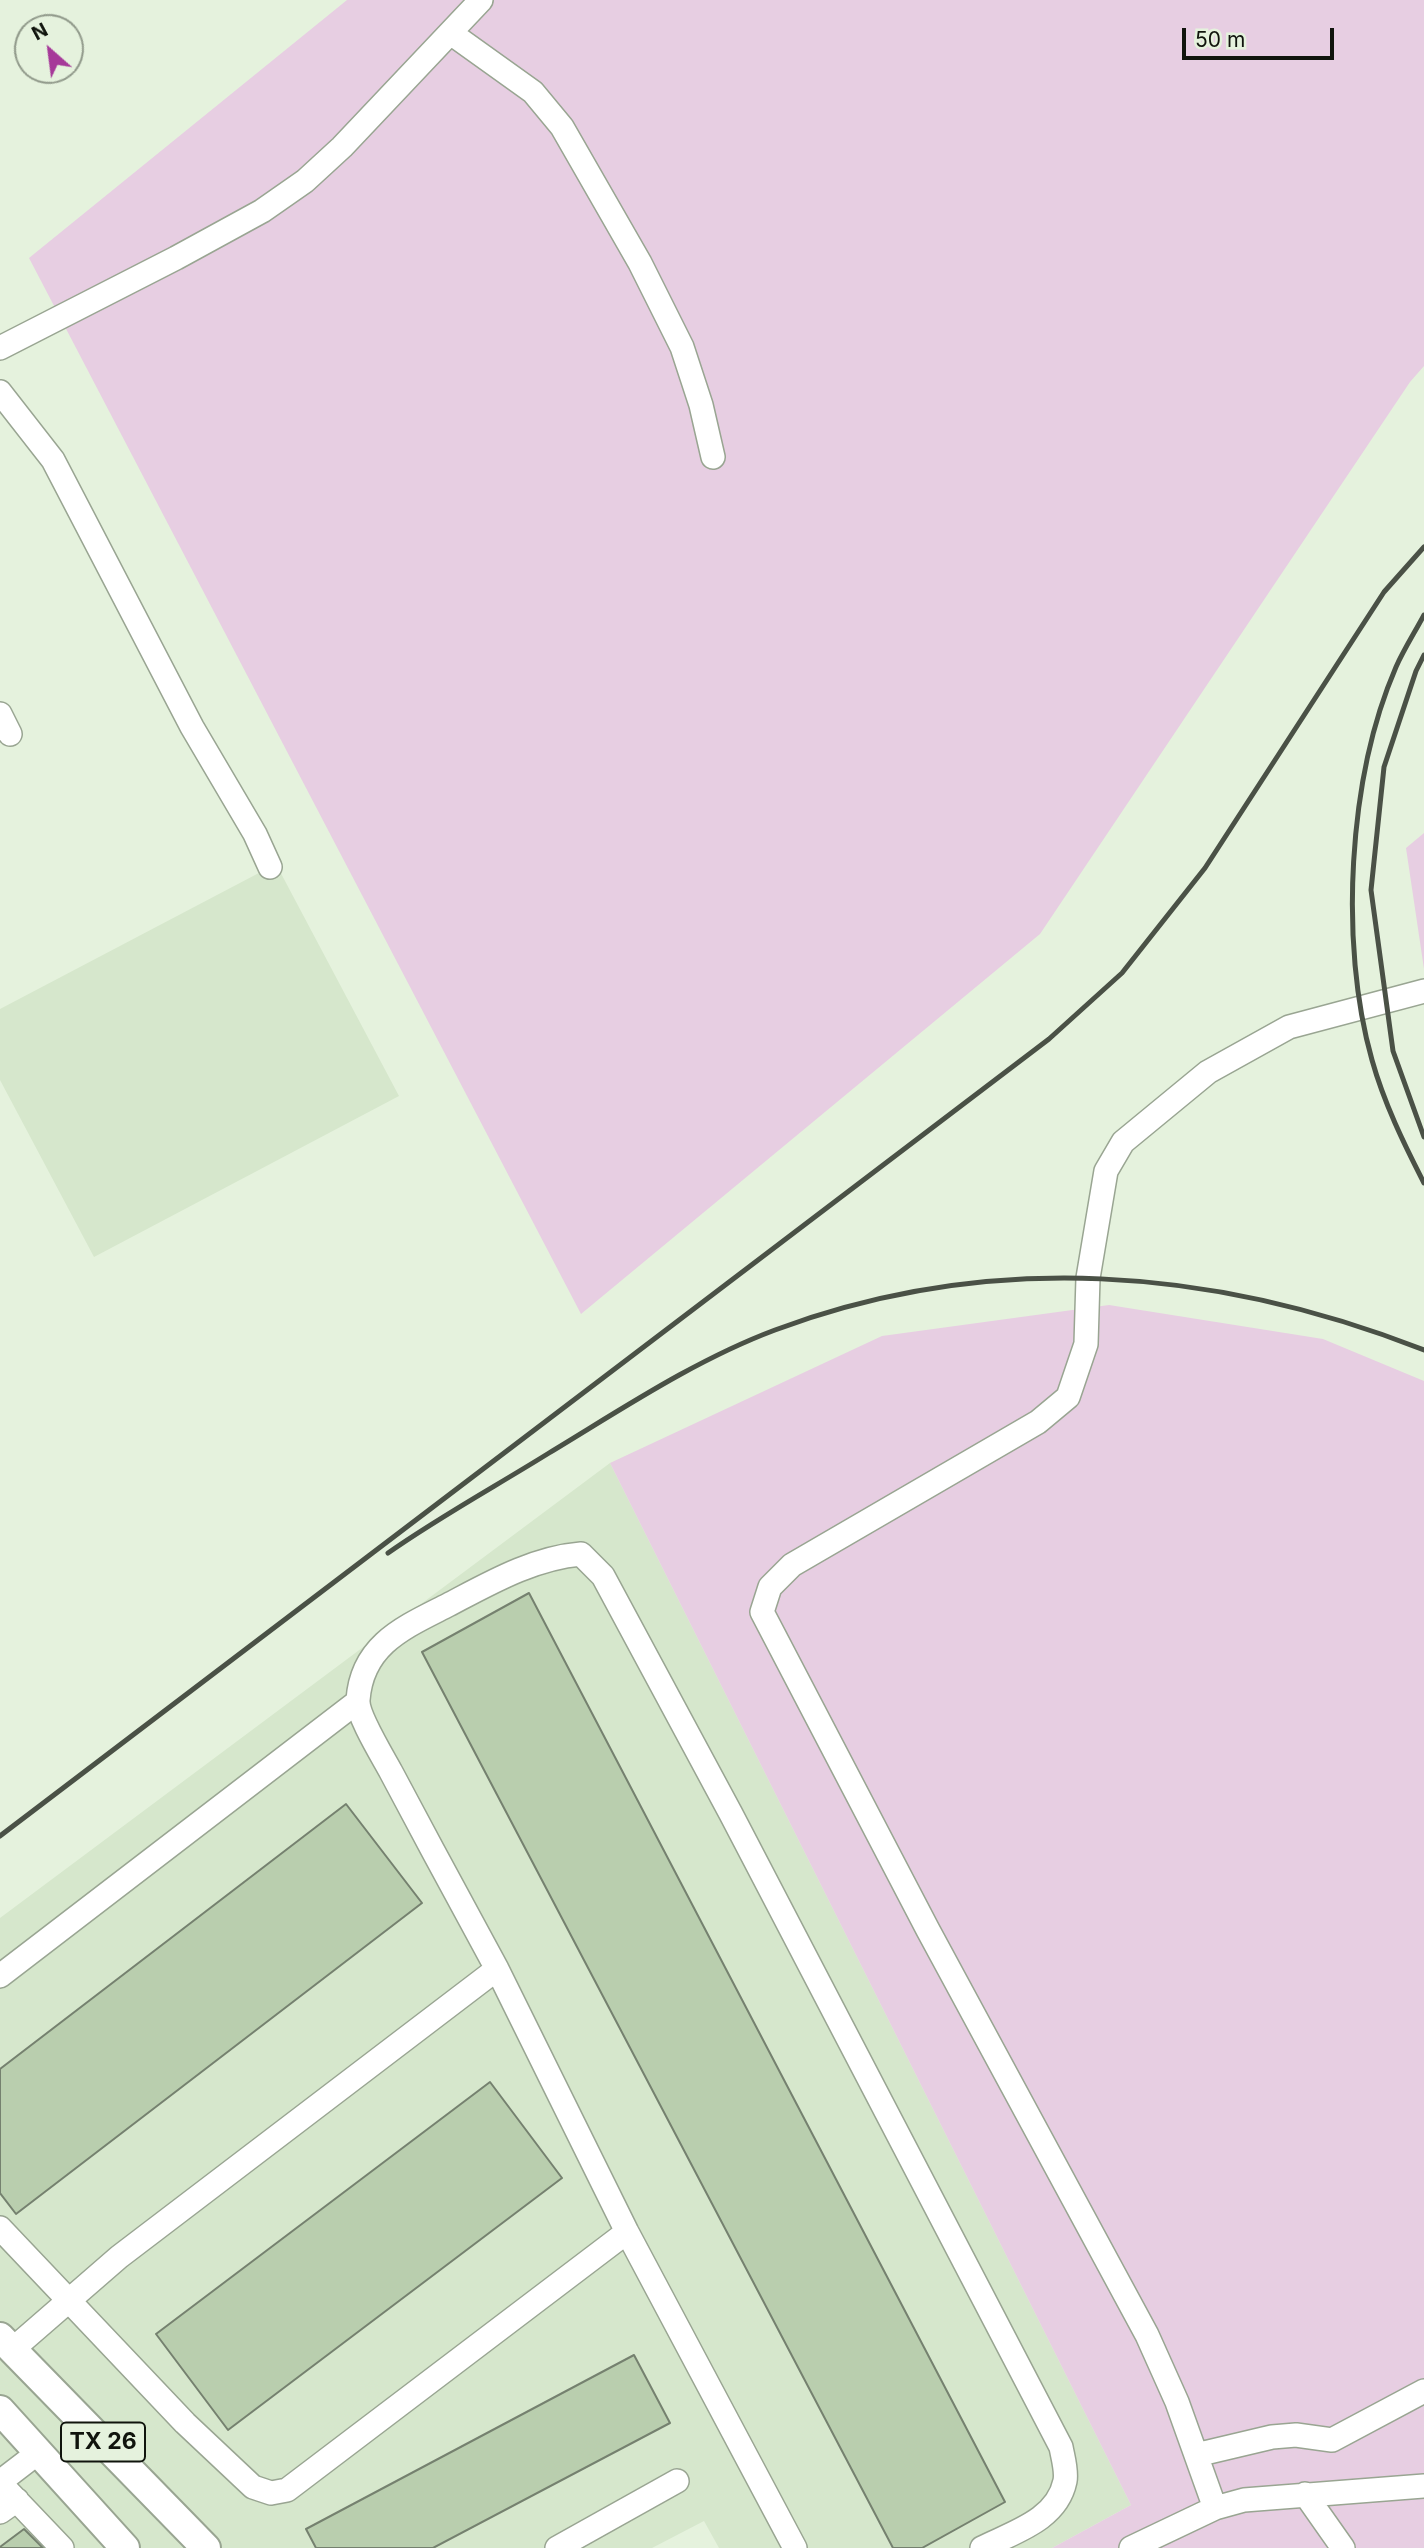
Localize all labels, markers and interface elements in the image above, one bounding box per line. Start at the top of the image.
north arrow [14,14,84,84]
scale bar [1186,14,1338,58]
text: N [28,18,52,45]
text: 50 m [1195,27,1245,52]
road number: TX 26 [61,2422,145,2462]

